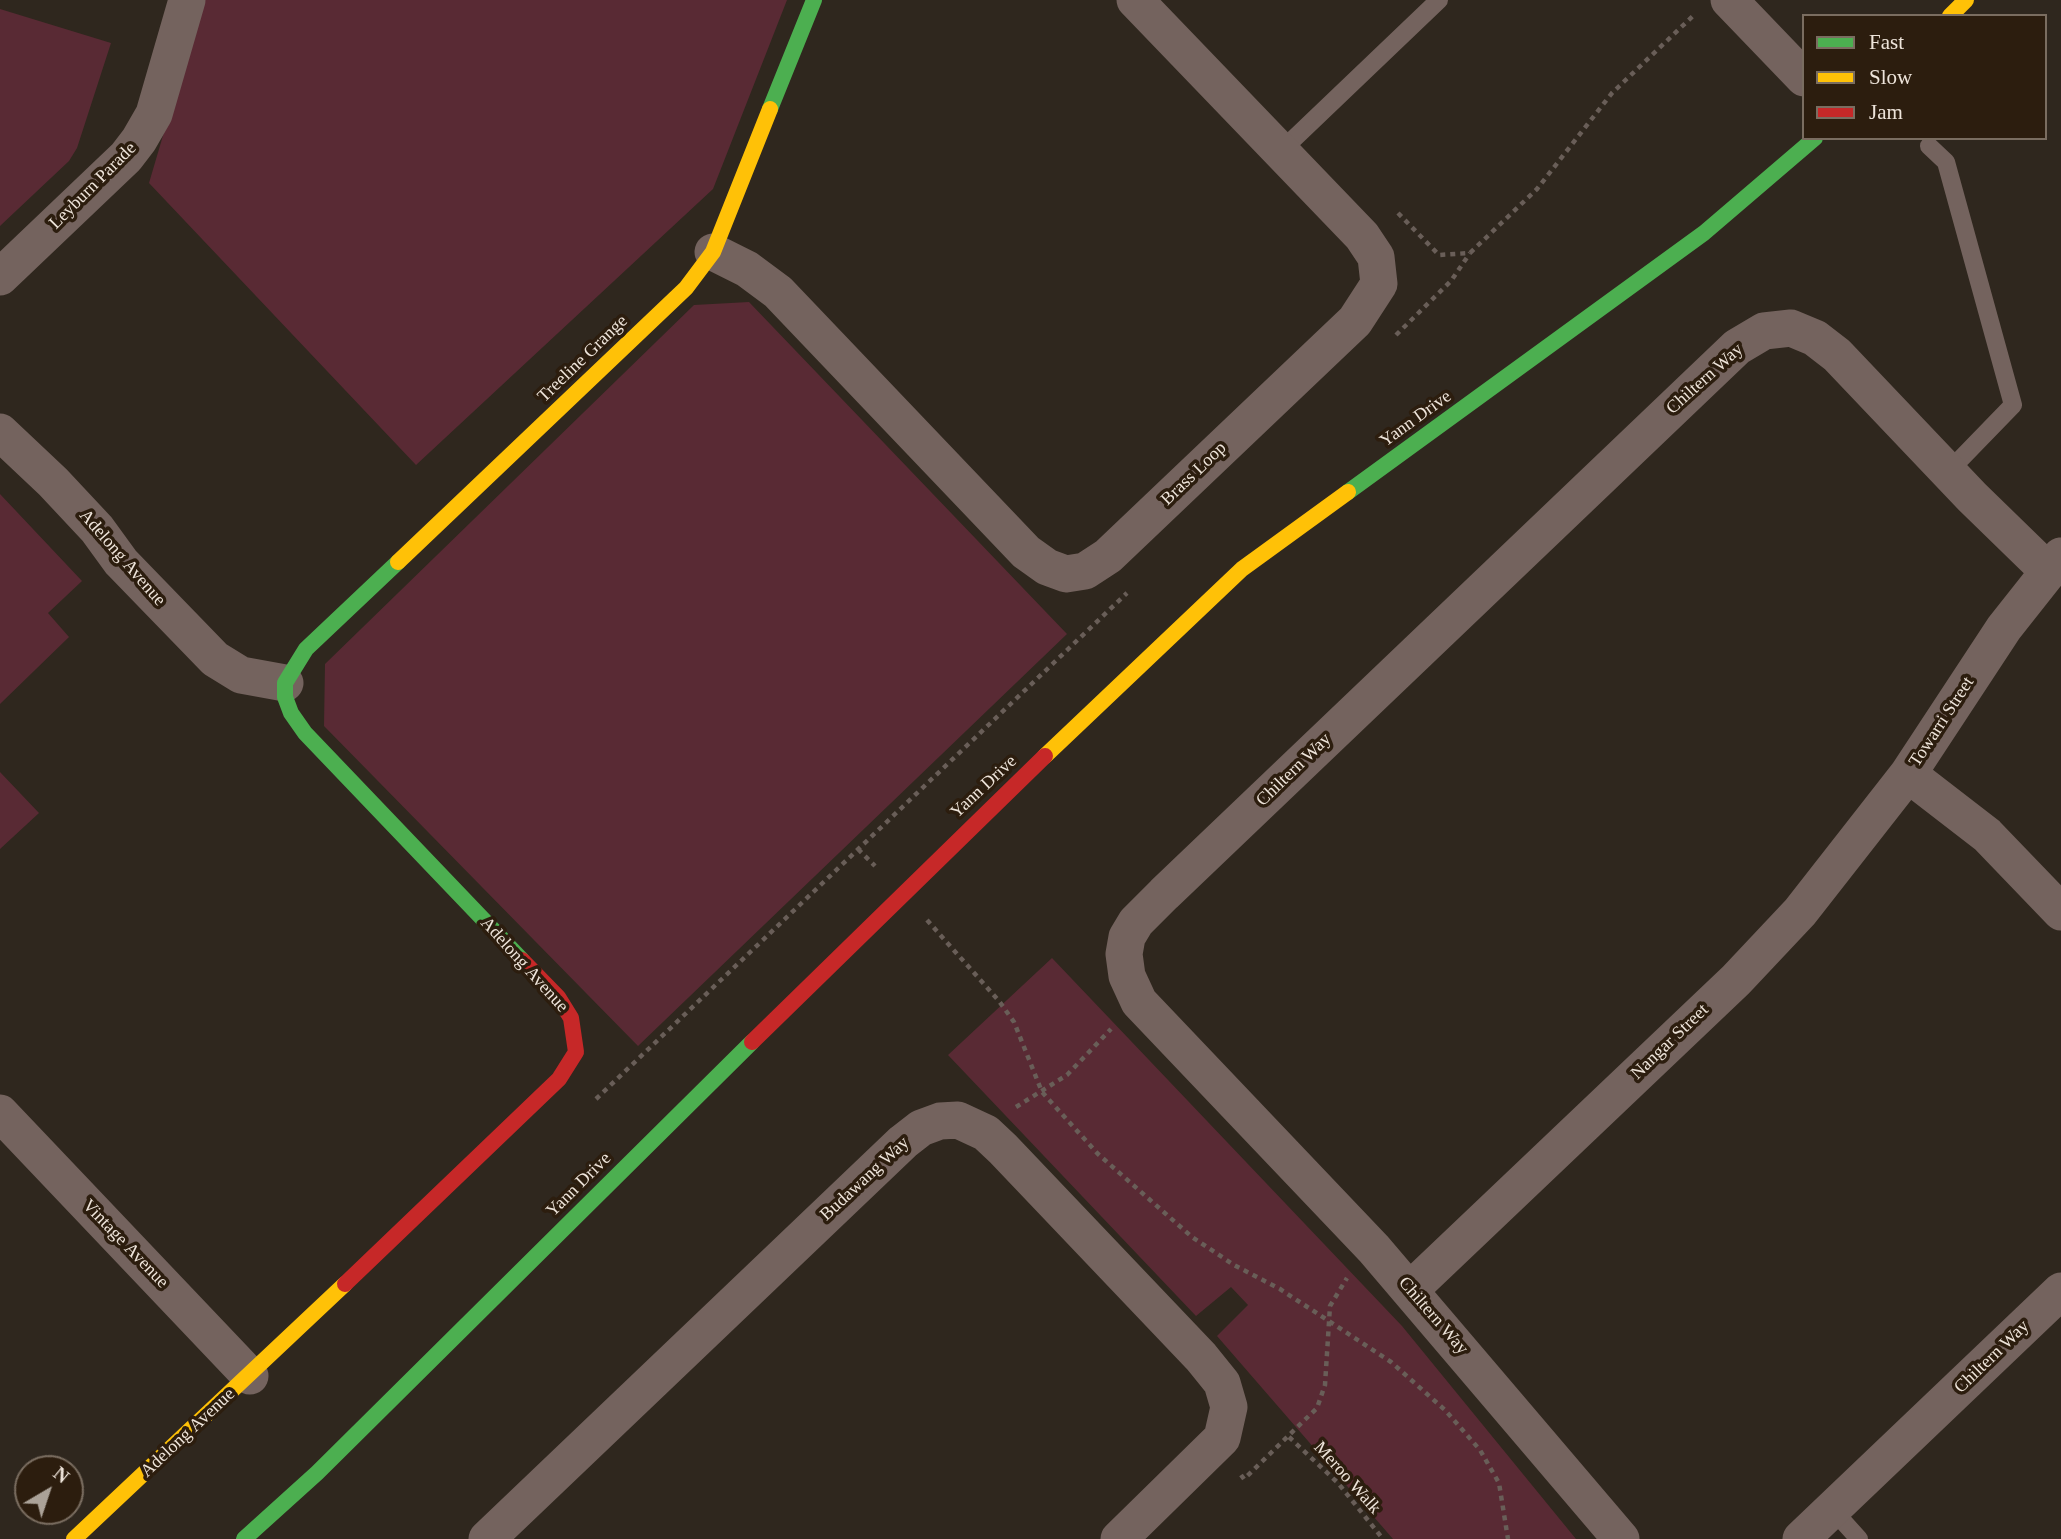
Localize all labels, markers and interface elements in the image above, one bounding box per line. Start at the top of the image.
legend [1802,14,2047,140]
text: Fast [1869,30,1904,54]
text: Slow [1869,65,1912,89]
text: Jam [1869,100,1903,124]
street label: Leyburn Parade [45,138,141,234]
street label: Treeline Grange [533,311,633,407]
street label: Chiltern Way [1662,339,1748,419]
street label: Yann Drive [1376,386,1456,452]
street label: Brass Loop [1157,438,1231,510]
street label: Adelong Avenue [74,505,170,611]
street label: Towarri Street [1905,673,1979,771]
street label: Chiltern Way [1252,729,1336,811]
street label: Yann Drive [946,751,1022,823]
street label: Adelong Avenue [475,913,573,1017]
street label: Nangar Street [1627,1000,1713,1084]
street label: Budawang Way [816,1132,914,1226]
street label: Yann Drive [542,1148,616,1222]
street label: Vintage Avenue [77,1195,173,1293]
street label: Chiltern Way [1393,1273,1473,1359]
street label: Chiltern Way [1950,1316,2034,1398]
street label: Adelong Avenue [136,1384,240,1482]
street label: Meroo Walk [1309,1437,1385,1519]
north arrow [14,1455,84,1525]
text: N [49,1462,73,1487]

